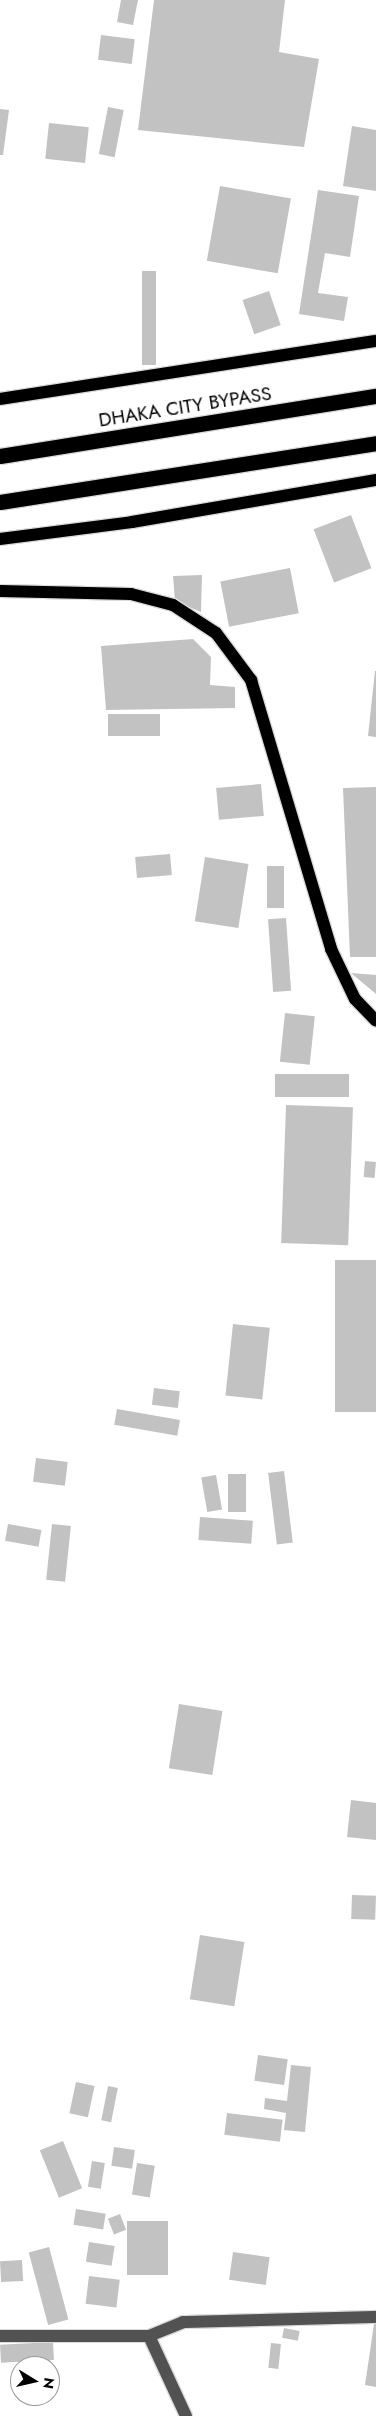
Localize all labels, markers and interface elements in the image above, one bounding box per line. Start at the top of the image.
street label: DHAKA CITY BYPASS [97,382,273,432]
north arrow [10,2356,60,2406]
text: N [38,2376,60,2390]

